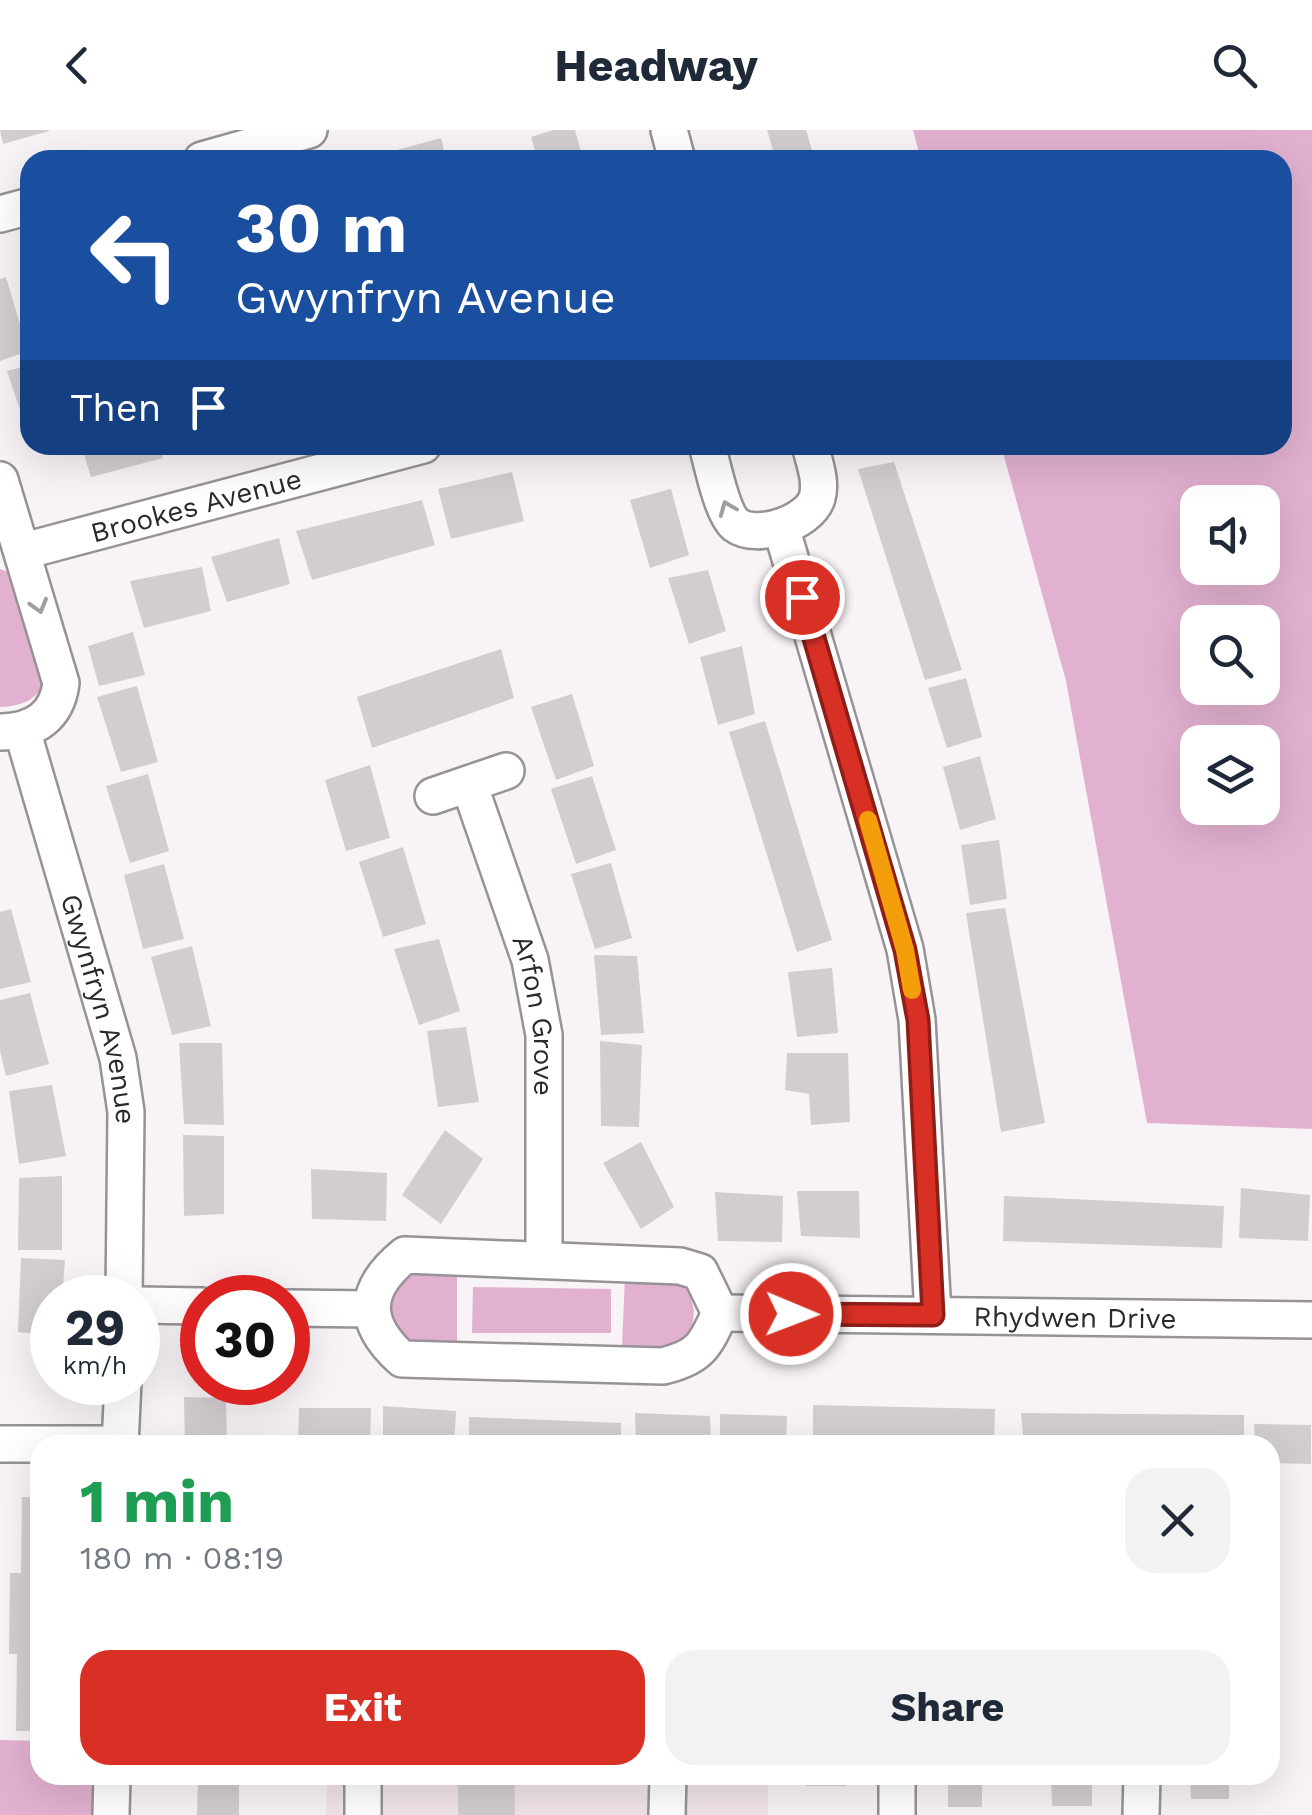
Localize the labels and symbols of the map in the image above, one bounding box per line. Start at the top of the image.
street label: Brookes Avenue [87,462,305,549]
one-way arrow [719,500,739,518]
pin [760,555,845,640]
one-way arrow [27,597,48,614]
street label: Gwynfryn Avenue [54,890,143,1124]
street label: Arfon Grove [506,930,561,1096]
position arrow [739,1262,843,1366]
speed limit sign: 30 [180,1275,310,1405]
street label: Rhydwen Drive [973,1299,1177,1335]

